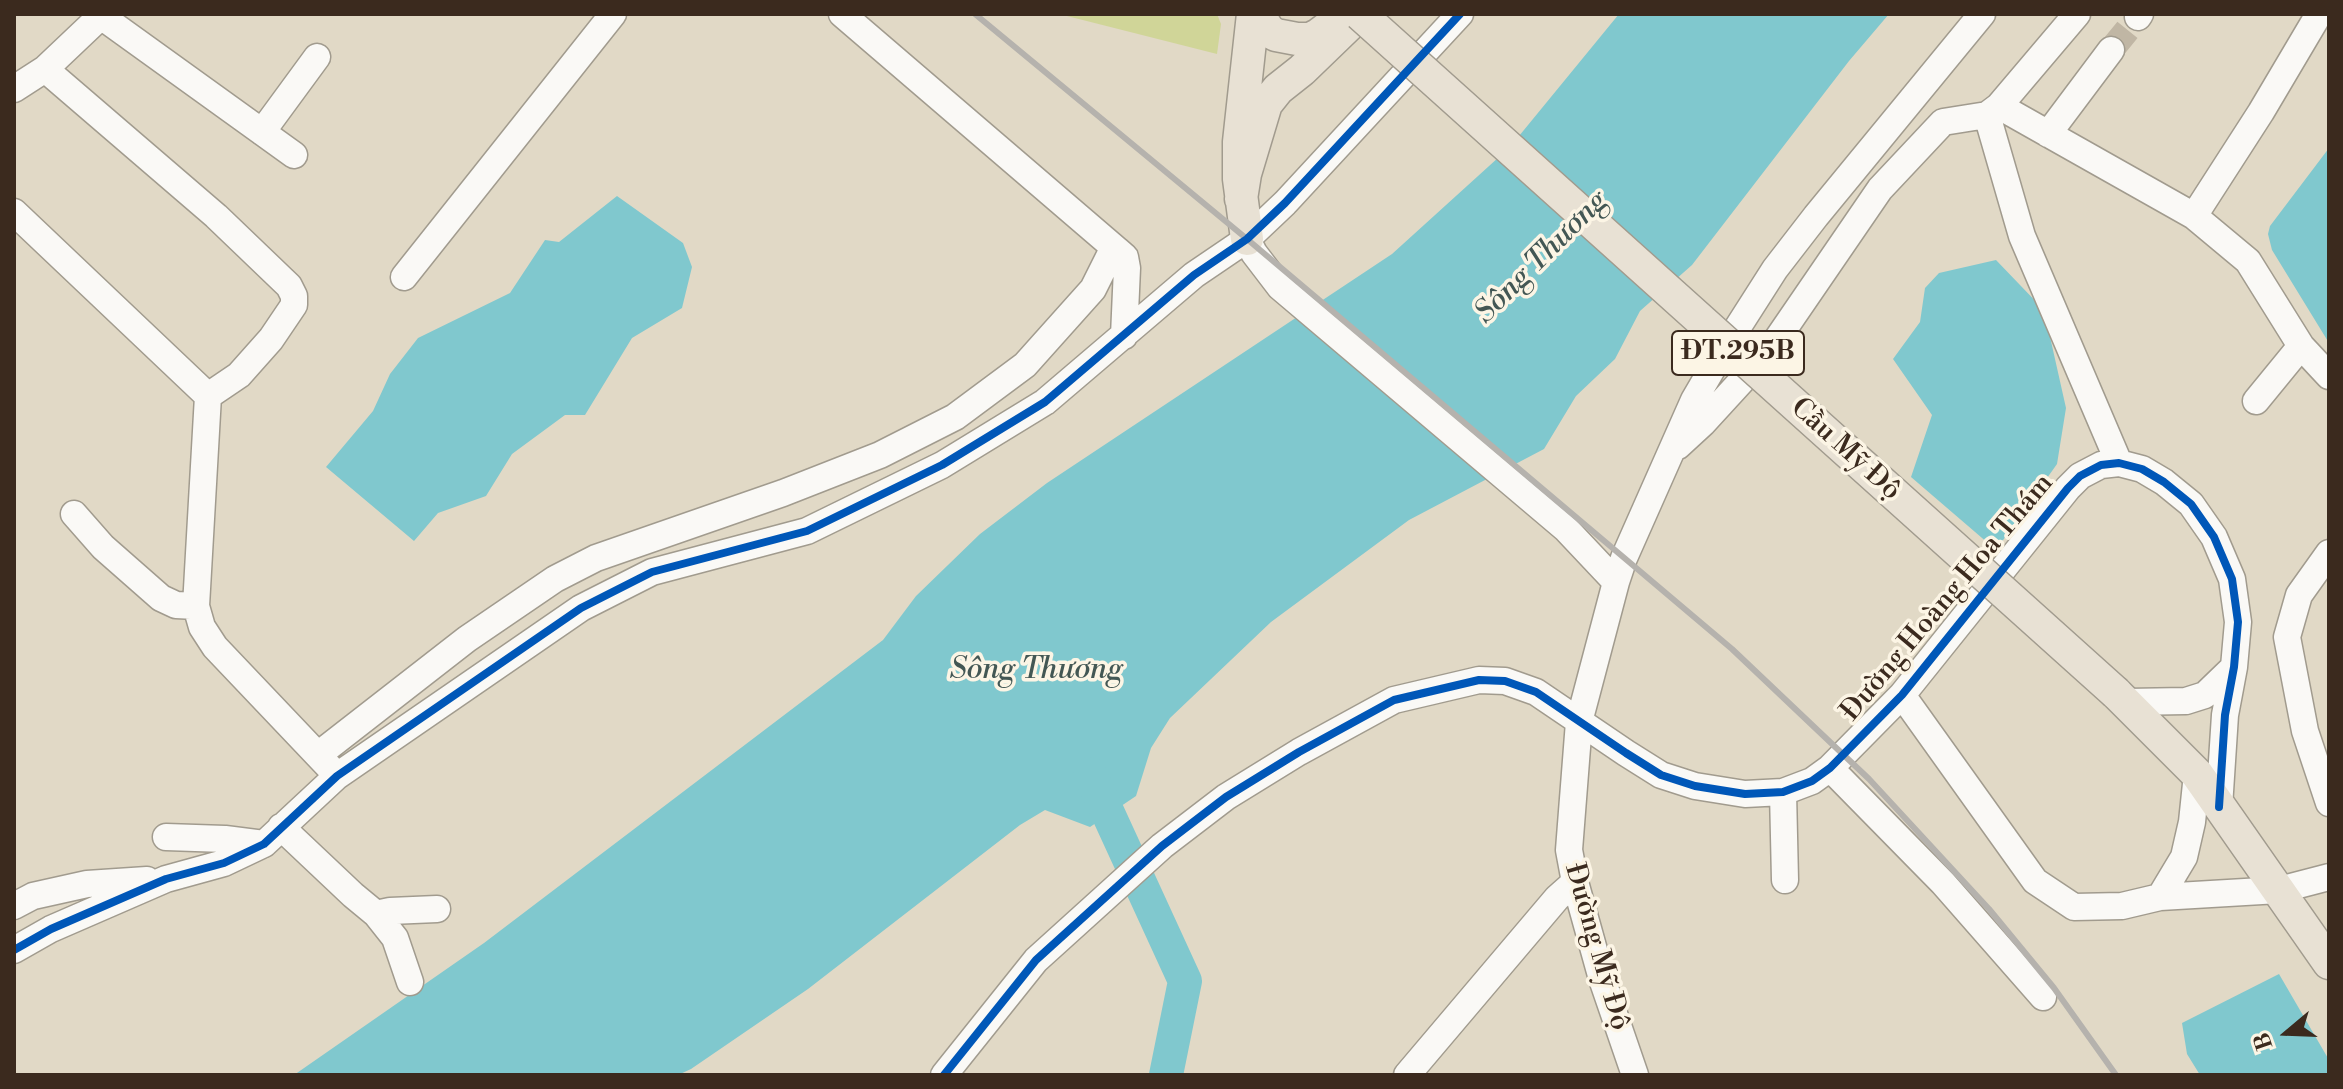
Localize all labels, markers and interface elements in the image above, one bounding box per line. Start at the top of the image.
water label: Sông Thương [1468,184,1616,332]
road number: ĐT.295B [1672,331,1804,375]
street label: Cầu Mỹ Độ [1783,392,1907,508]
street label: Đường Hoàng Hoa Thám [1835,468,2061,728]
water label: Sông Thương [949,653,1123,689]
street label: Đường Mỹ Độ [1556,860,1636,1034]
north arrow [2247,993,2327,1073]
text: B [2248,1029,2279,1053]

